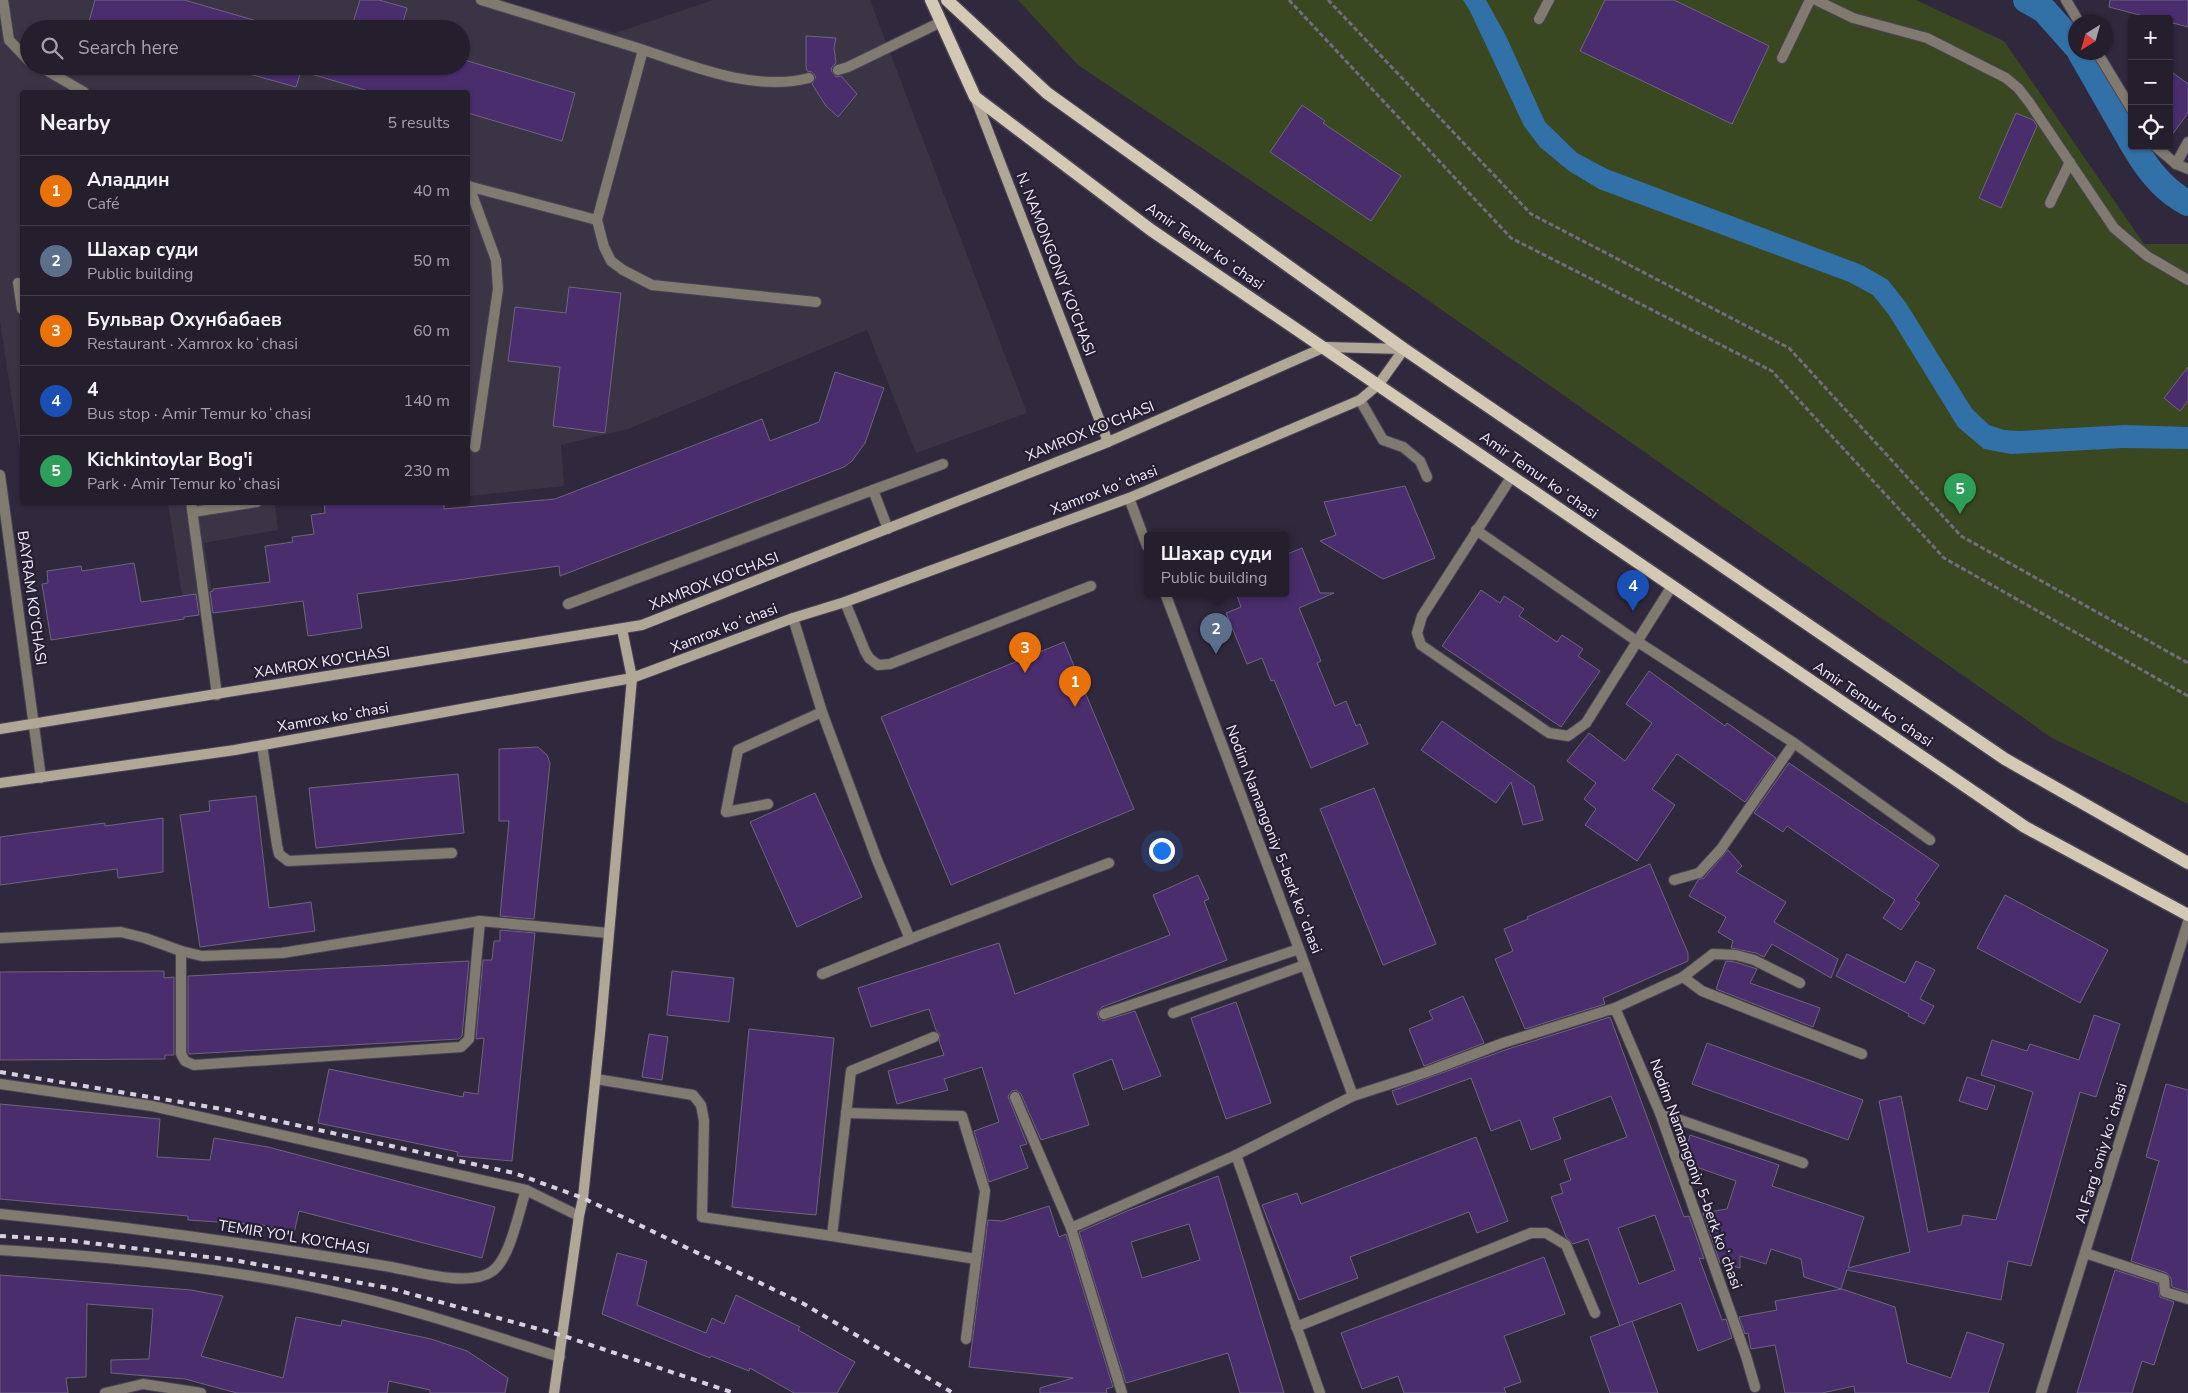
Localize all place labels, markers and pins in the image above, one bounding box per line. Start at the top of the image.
pin: 5 [1944,473,1976,514]
pin: 4 [1617,570,1649,611]
pin: 2 [1200,613,1232,654]
pin: 3 [1009,632,1041,673]
pin: 1 [1059,666,1091,707]

